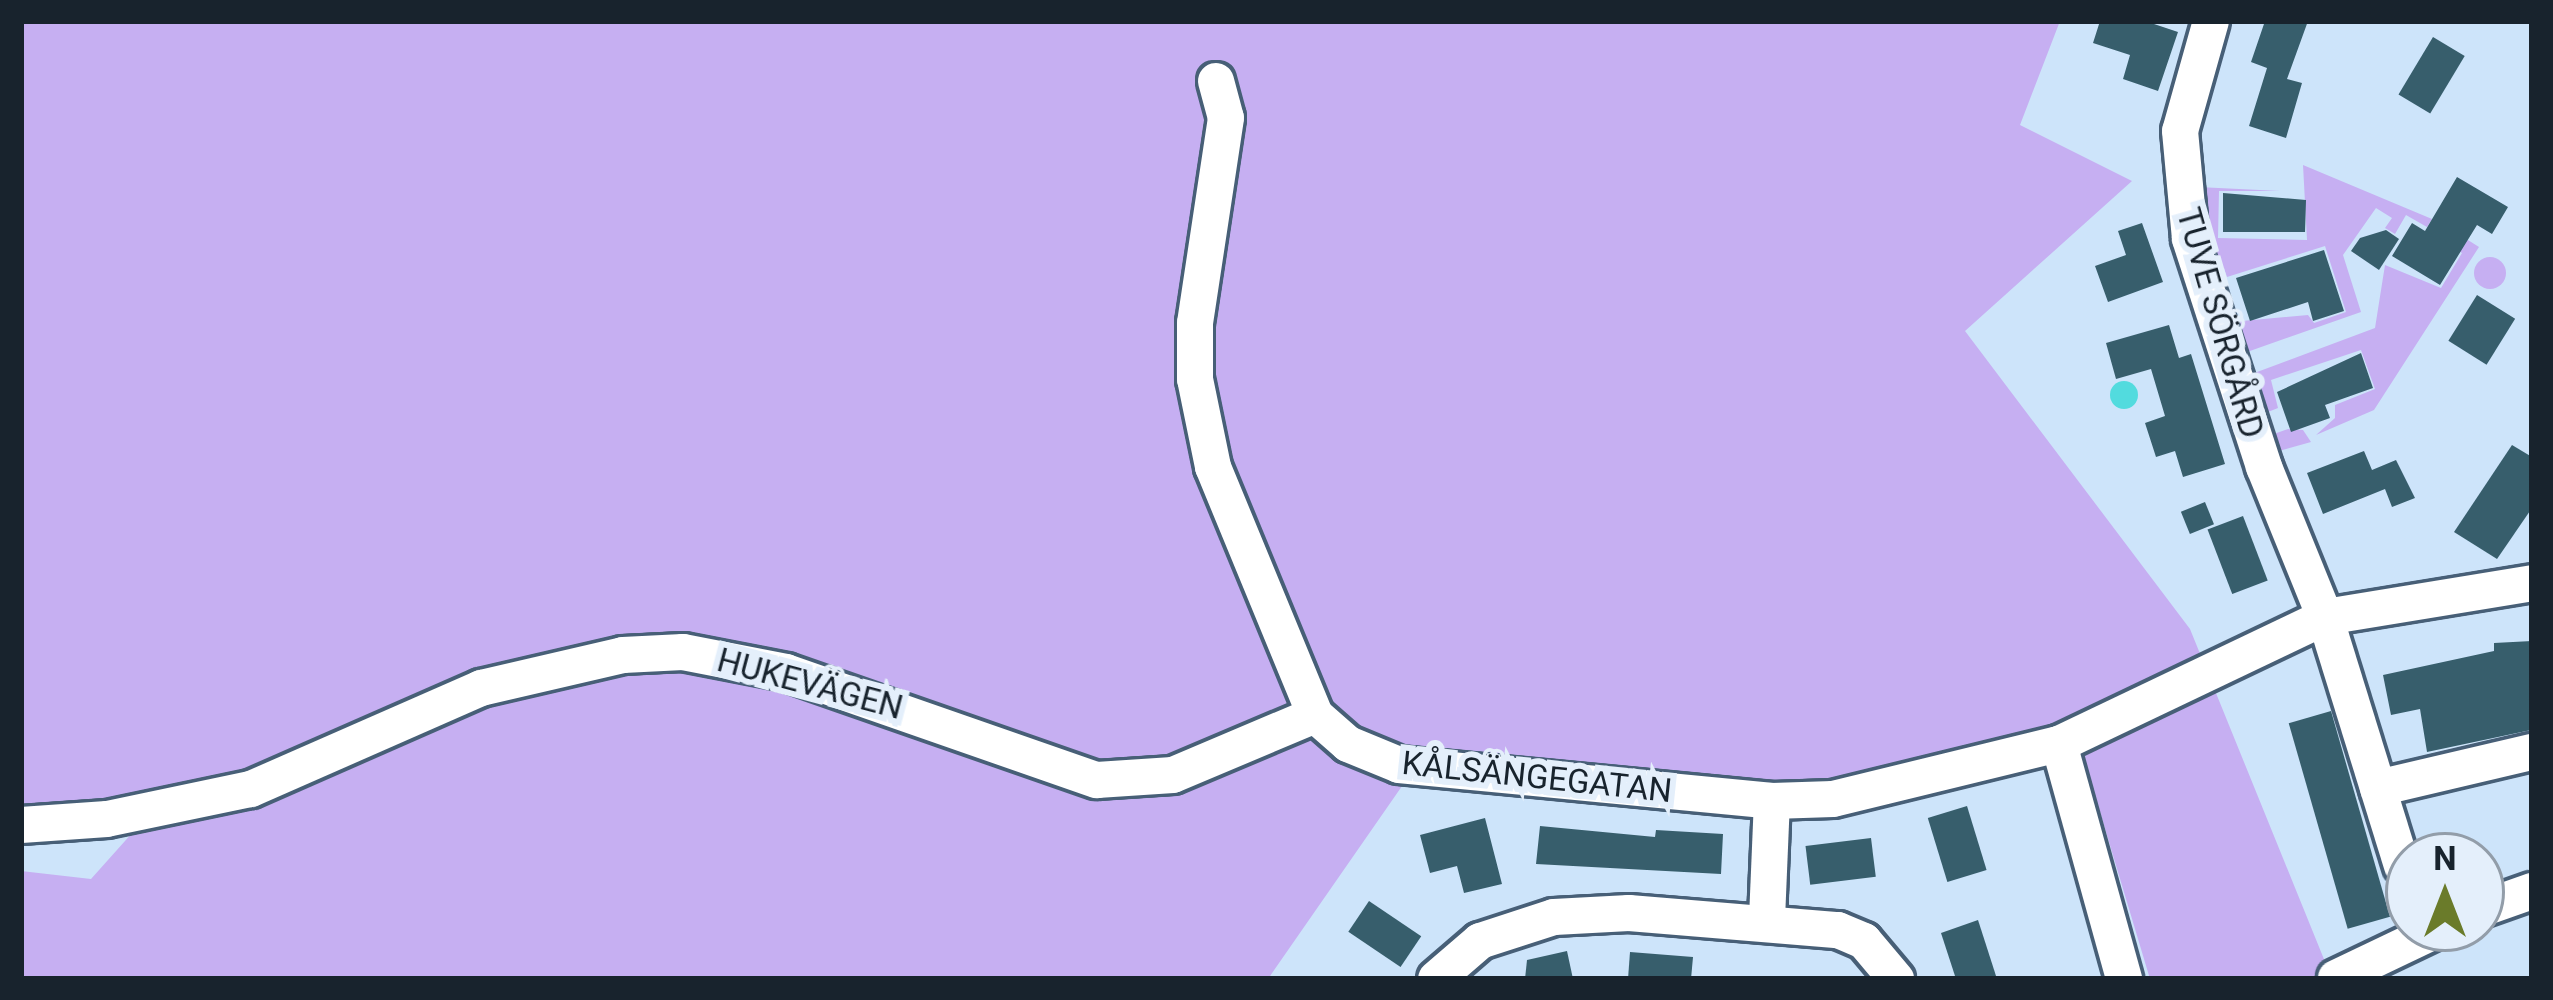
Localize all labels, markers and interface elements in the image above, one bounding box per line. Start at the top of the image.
street label: TUVE SÖRGÅRD [2168,203,2272,443]
street label: HUKEVÄGEN [713,640,907,728]
street label: KÅLSÄNGEGATAN [1400,743,1674,811]
north arrow [2385,832,2505,952]
text: N [2433,839,2457,878]

